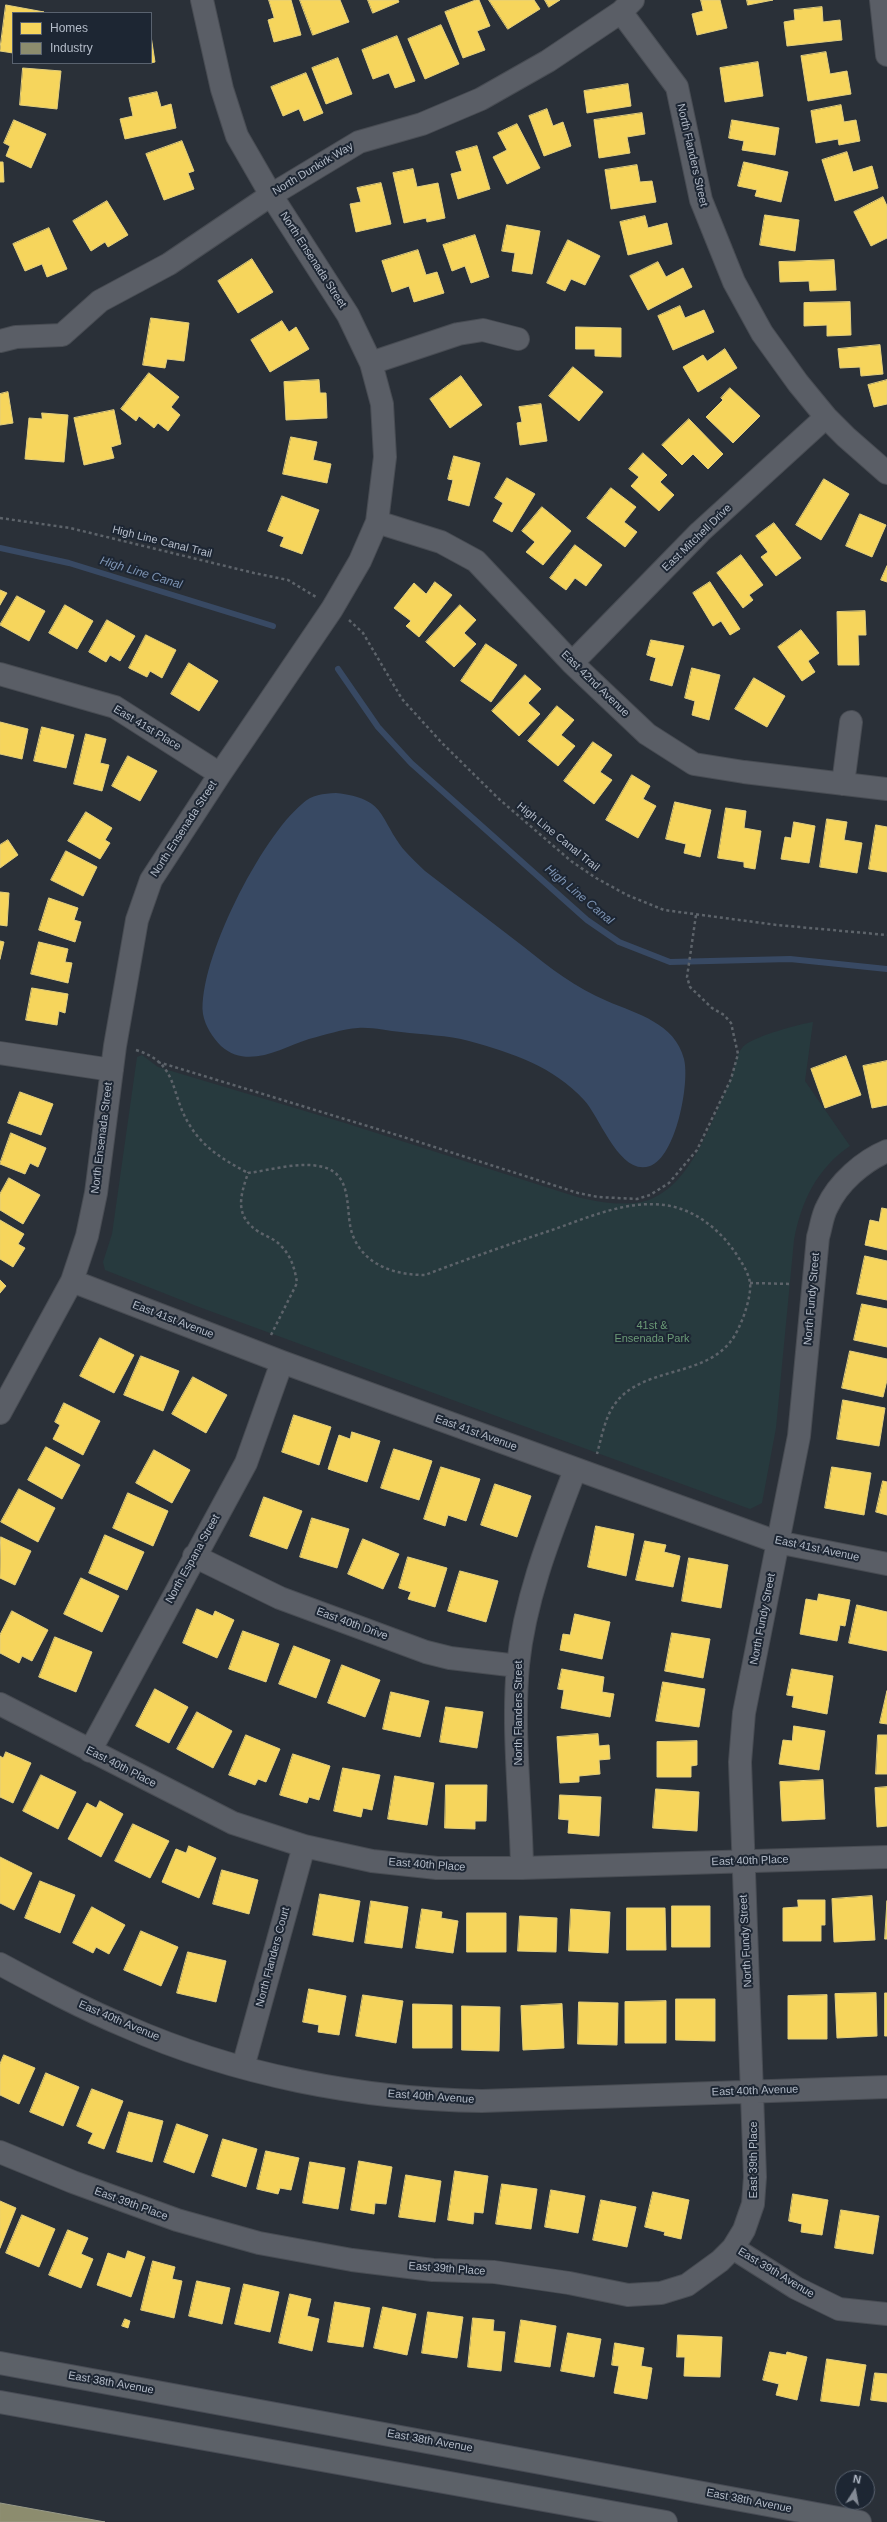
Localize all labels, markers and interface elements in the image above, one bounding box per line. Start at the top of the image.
legend [12,12,152,64]
text: Homes [50,21,88,35]
text: Industry [50,41,93,55]
street label: North Flanders Street [674,102,710,208]
street label: North Dunkirk Way [270,140,356,198]
street label: North Ensenada Street [277,209,349,311]
street label: East Mitchell Drive [660,502,734,574]
street label: High Line Canal Trail [111,523,213,561]
water label: High Line Canal [98,554,184,592]
street label: East 42nd Avenue [558,648,632,720]
street label: East 41st Place [111,703,183,753]
street label: North Ensenada Street [148,778,220,880]
street label: High Line Canal Trail [514,800,602,874]
water label: High Line Canal [542,862,616,928]
street label: North Ensenada Street [89,1082,115,1194]
street label: North Fundy Street [801,1252,823,1346]
street label: East 41st Avenue [130,1298,216,1342]
park label: 41st & Ensenada Park [614,1319,690,1345]
street label: East 41st Avenue [433,1412,519,1454]
street label: North Espana Street [163,1512,223,1606]
street label: East 41st Avenue [774,1534,860,1564]
street label: North Fundy Street [748,1572,778,1666]
street label: East 40th Drive [314,1605,390,1643]
street label: North Flanders Street [512,1660,526,1766]
street label: East 40th Place [84,1744,158,1790]
street label: East 40th Place [711,1853,789,1869]
street label: East 40th Place [388,1856,466,1874]
street label: North Fundy Street [737,1894,755,1988]
street label: North Flanders Court [253,1906,293,2008]
street label: East 40th Avenue [77,1998,161,2044]
street label: East 40th Avenue [711,2083,799,2099]
street label: East 40th Avenue [387,2087,475,2107]
street label: East 39th Place [747,2121,761,2199]
street label: East 39th Place [93,2185,169,2223]
street label: East 39th Avenue [735,2245,817,2301]
street label: East 39th Place [408,2260,486,2278]
street label: East 38th Avenue [67,2369,155,2397]
street label: East 38th Avenue [386,2427,474,2455]
north arrow [835,2470,875,2510]
text: N [852,2473,862,2486]
street label: East 38th Avenue [705,2486,793,2516]

